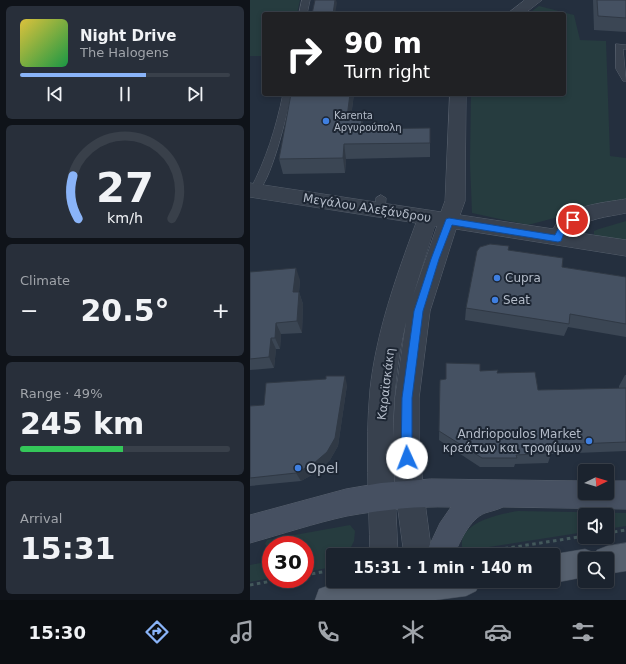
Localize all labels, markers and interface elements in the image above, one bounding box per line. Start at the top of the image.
text: Night Drive [80,27,176,45]
text: 90 m [344,27,422,60]
icon: right [278,28,330,80]
text: The Halogens [80,45,169,60]
text: Turn right [344,61,430,82]
icon: previous [44,83,66,105]
icon: pause [114,83,136,105]
icon: next [184,83,206,105]
place label: Karenta Αργυρούπολη [334,110,402,133]
marker: Karenta Αργυρούπολη [321,116,331,126]
text: 27 [96,163,154,212]
street label: Μεγάλου Αλεξάνδρου [302,191,432,225]
pin [556,203,590,237]
icon: arrive [562,209,584,231]
text: km/h [107,210,143,226]
place label: Cupra [505,271,541,285]
text: Climate [20,273,70,288]
marker: Cupra [492,273,502,283]
text: 20.5° [80,293,170,328]
place label: Seat [503,293,530,307]
marker: Seat [490,295,500,305]
text: − [20,298,38,323]
text: + [212,298,230,323]
street label: Καραϊσκάκη [375,347,397,421]
text: Range · 49% [20,386,103,401]
text: 245 km [20,406,144,441]
place label: Andriopoulos Market κρεάτων και τροφίμων [443,427,581,455]
marker: Andriopoulos Market κρεάτων και τροφίμων [584,436,594,446]
position arrow [386,437,428,479]
place label: Opel [306,460,338,476]
marker: Opel [293,463,303,473]
north arrow [578,464,614,500]
map controls [578,464,614,588]
button: sound [578,508,614,544]
text: Arrival [20,511,62,526]
text: 15:31 [20,531,116,566]
speed limit sign: 30 [262,536,314,588]
button: search [578,552,614,588]
text: 15:31 · 1 min · 140 m [353,559,533,577]
icon: directions [143,618,171,646]
icon: music [228,618,256,646]
icon: phone [314,618,342,646]
icon: climate [399,618,427,646]
icon: car [484,618,512,646]
icon: filters [569,618,597,646]
text: 15:30 [29,622,86,643]

